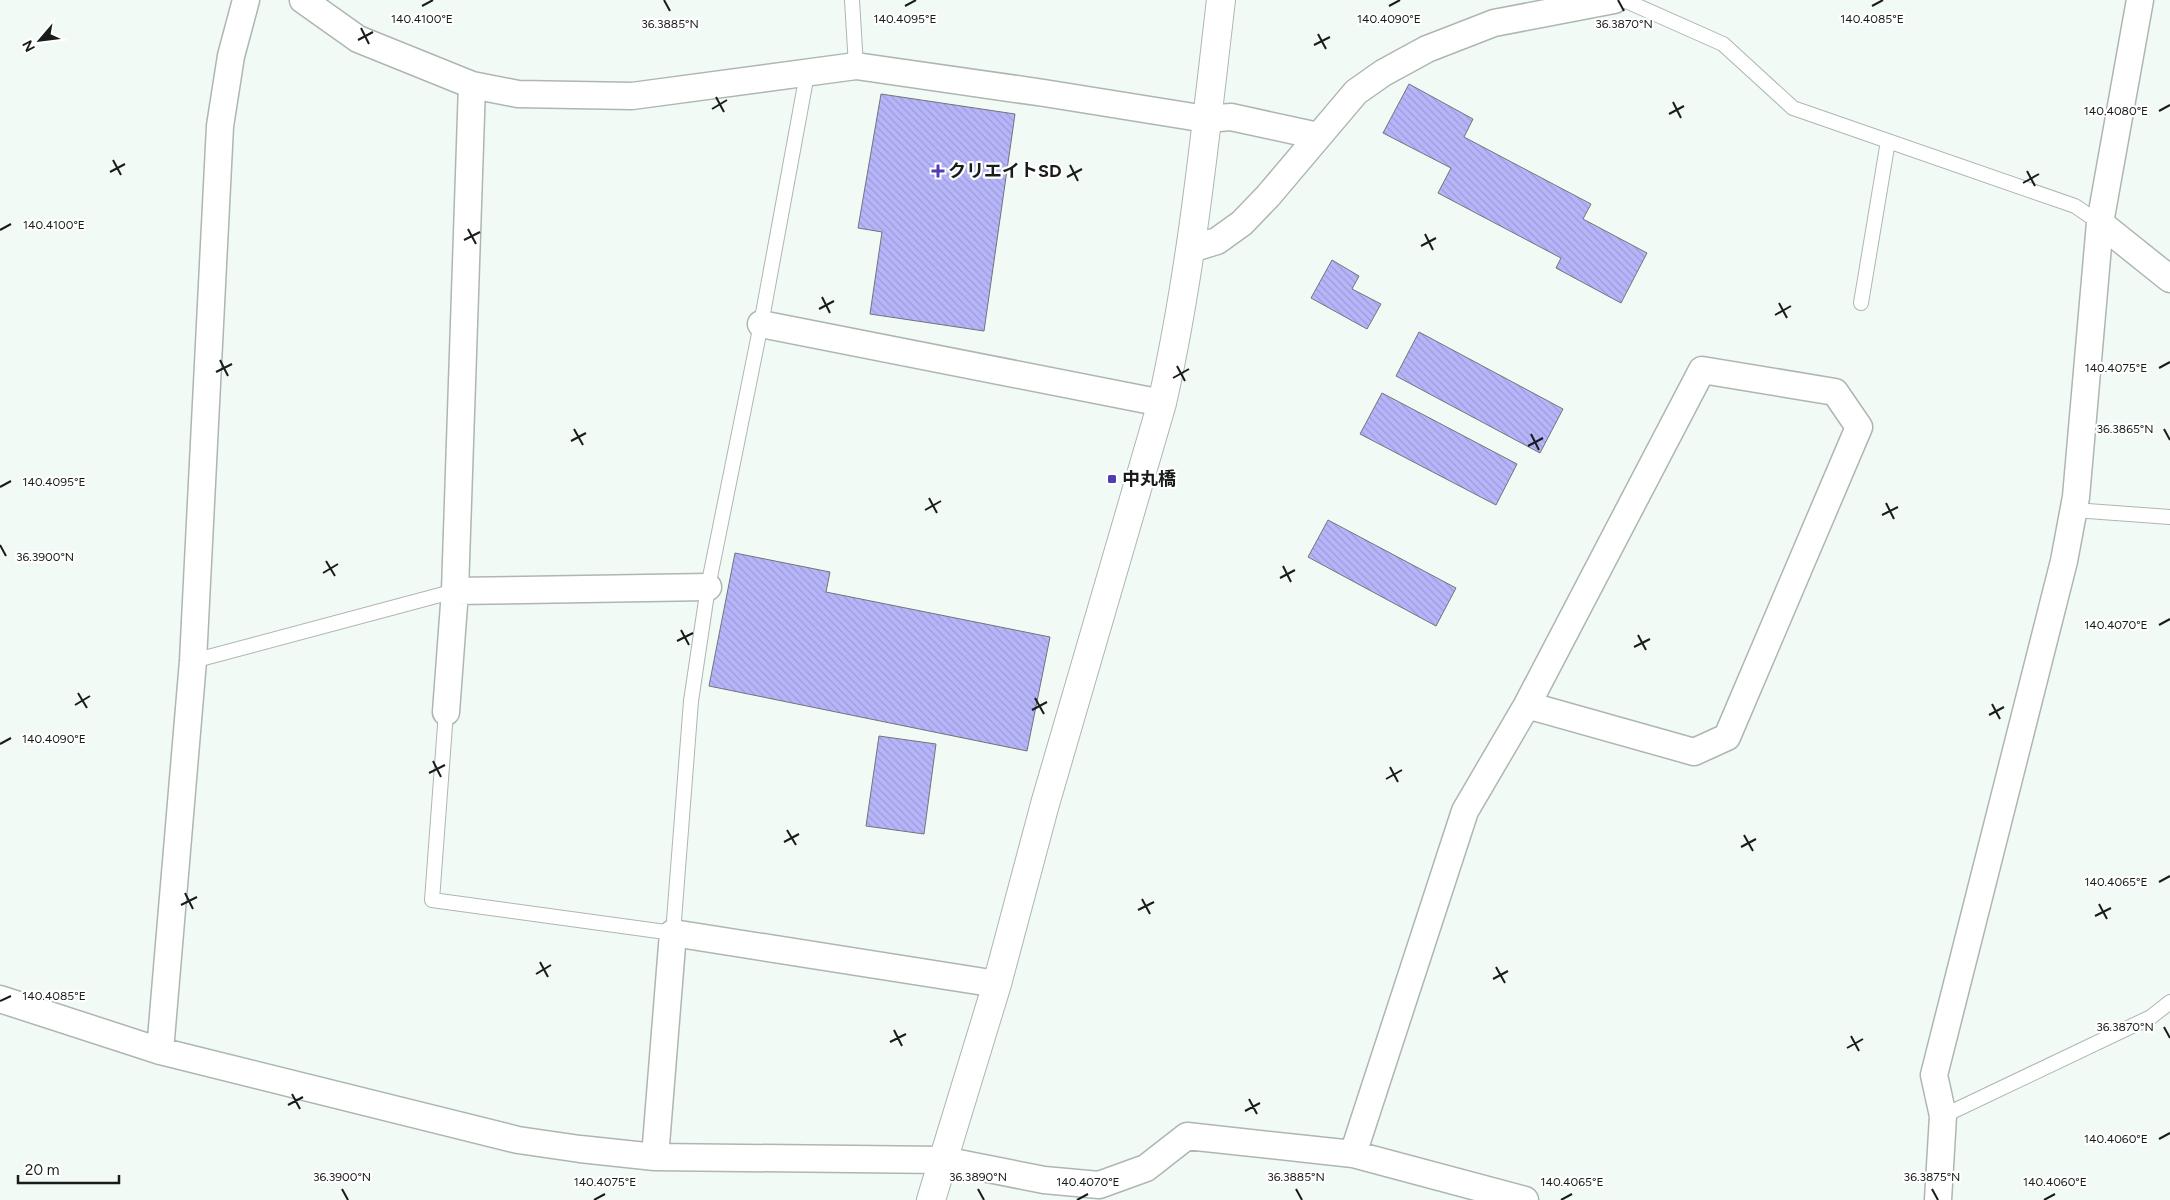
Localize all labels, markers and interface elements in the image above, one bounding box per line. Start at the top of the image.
text: 140.4100°E [391,12,453,26]
text: 140.4095°E [874,12,936,26]
text: 140.4090°E [1357,12,1421,26]
text: 140.4085°E [1840,12,1904,26]
north arrow [15,15,65,65]
text: 36.3885°N [641,17,699,31]
text: 36.3870°N [1595,17,1653,31]
text: N [19,37,39,55]
text: 140.4080°E [2084,104,2148,118]
place label: クリエイトSD [948,160,1062,182]
marker: クリエイトSD [932,165,944,177]
text: 140.4100°E [23,218,85,232]
text: 140.4075°E [2085,361,2147,375]
text: 36.3865°N [2096,422,2154,436]
place label: 中丸橋 [1122,468,1176,490]
marker: 中丸橋 [1106,473,1118,485]
text: 140.4095°E [23,475,85,489]
text: 36.3900°N [16,550,74,564]
text: 140.4070°E [2084,618,2148,632]
text: 140.4090°E [22,732,86,746]
text: 140.4065°E [2085,875,2147,889]
text: 140.4085°E [22,989,86,1003]
text: 36.3870°N [2096,1020,2154,1034]
text: 140.4060°E [2084,1132,2148,1146]
scale bar [18,1152,119,1184]
text: 20 m [25,1161,59,1179]
text: 36.3900°N [313,1170,371,1184]
text: 36.3890°N [949,1170,1007,1184]
text: 36.3885°N [1267,1170,1325,1184]
text: 36.3875°N [1904,1170,1960,1184]
text: 140.4075°E [574,1175,636,1189]
text: 140.4070°E [1056,1175,1120,1189]
text: 140.4065°E [1541,1175,1603,1189]
text: 140.4060°E [2023,1175,2087,1189]

